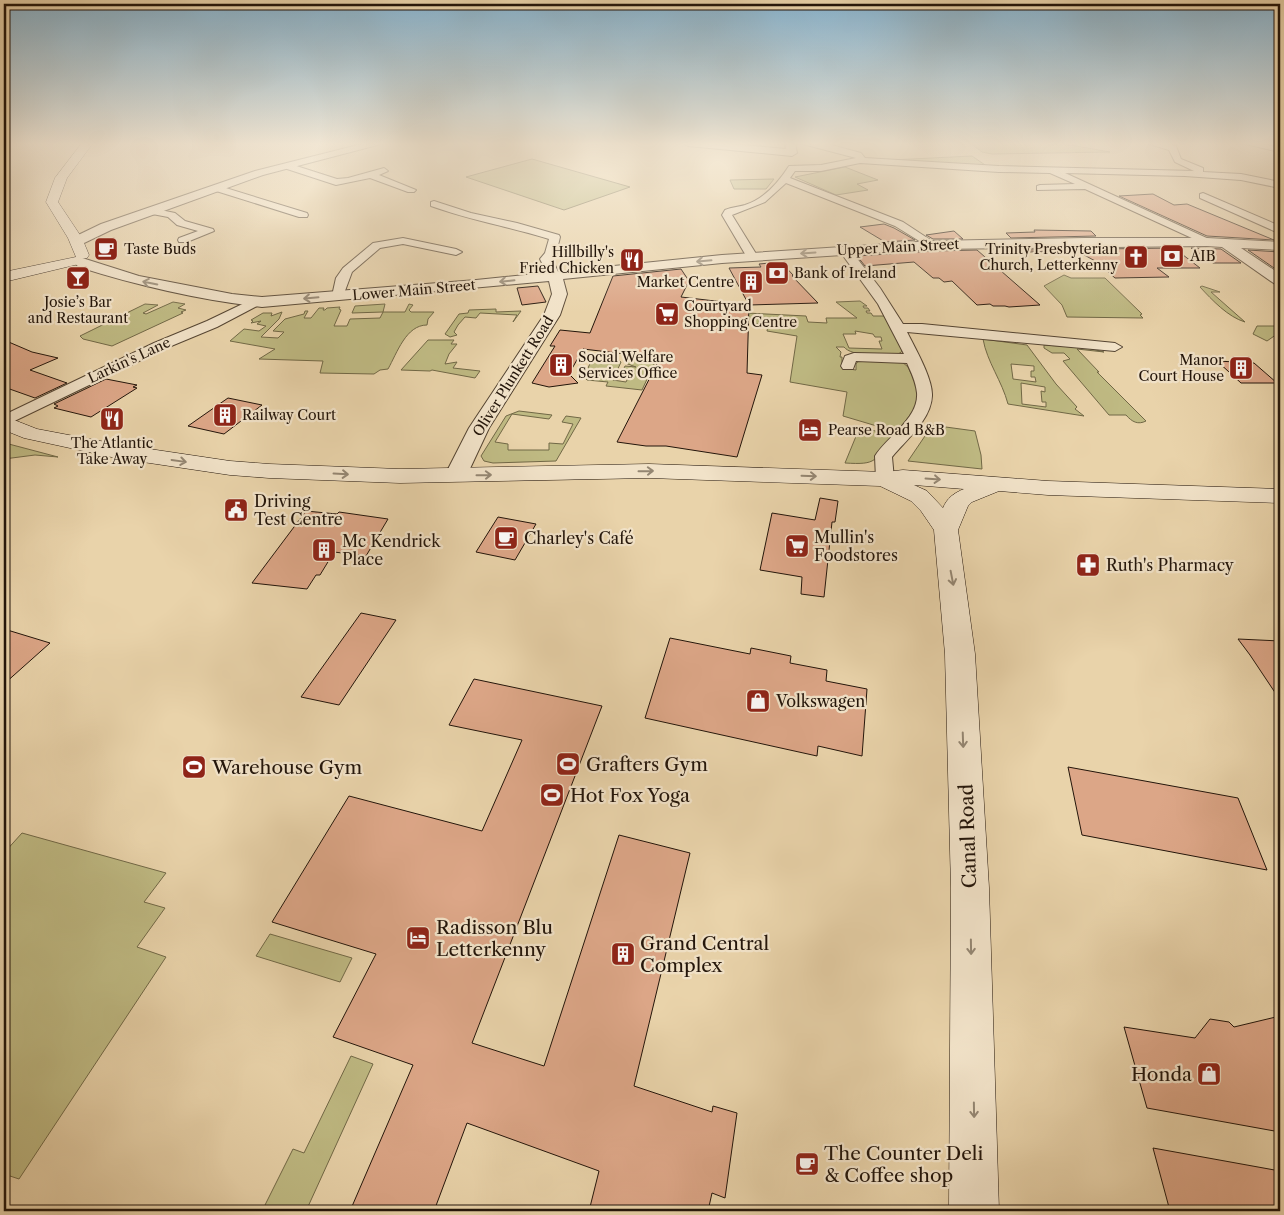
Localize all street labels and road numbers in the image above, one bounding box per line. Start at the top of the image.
street label: Upper Main Street [836,235,960,259]
street label: Lower Main Street [352,276,476,304]
street label: Oliver Plunkett Road [469,312,558,440]
street label: Larkin's Lane [85,333,173,387]
street label: Canal Road [955,783,981,889]

